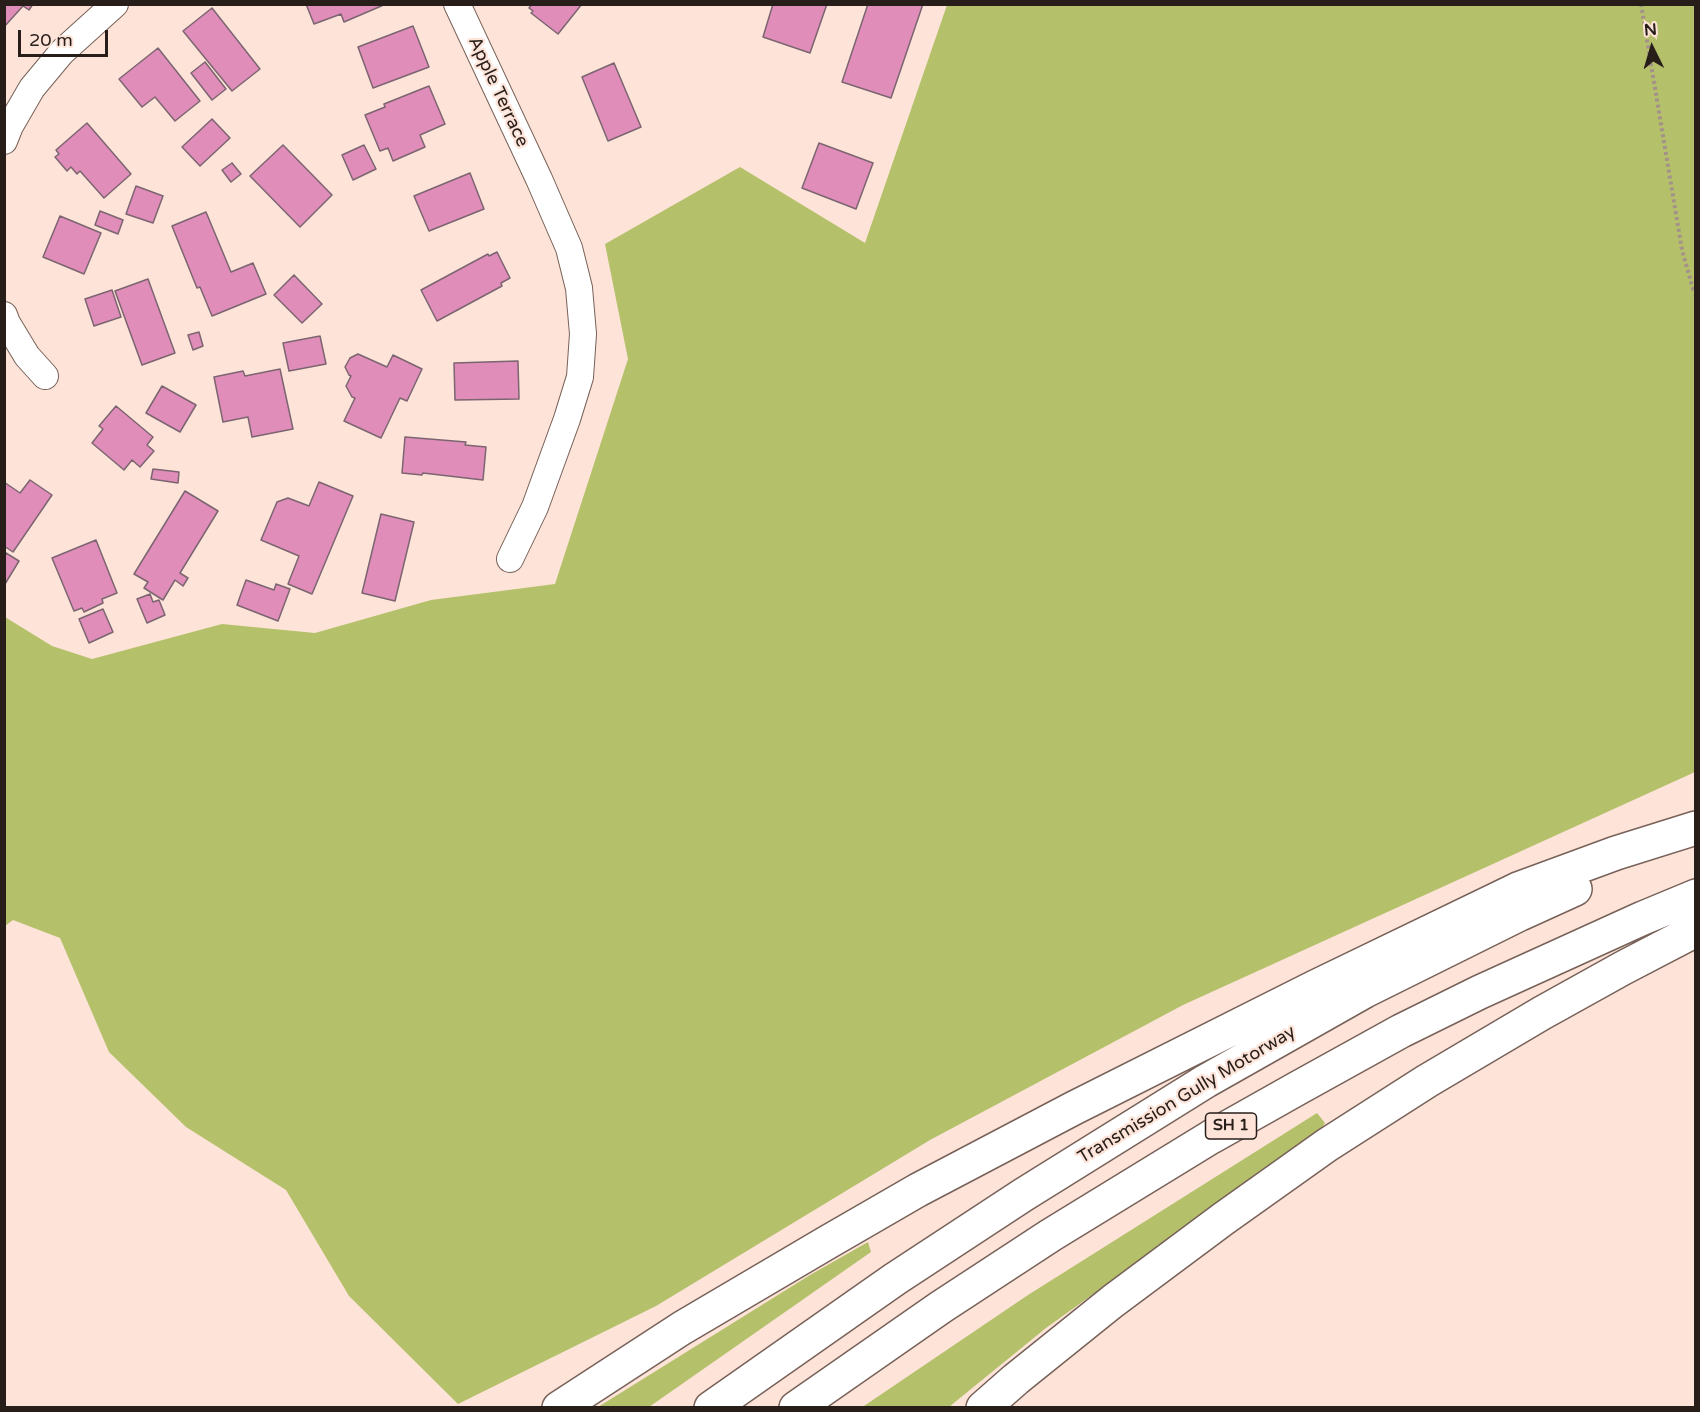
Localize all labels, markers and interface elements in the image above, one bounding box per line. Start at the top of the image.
scale bar [21,18,111,56]
north arrow [1622,18,1682,78]
text: N [1643,20,1658,41]
text: 20 m [29,29,73,51]
street label: Apple Terrace [463,34,533,150]
street label: Transmission Gully Motorway [1074,1021,1300,1169]
road number: SH 1 [1206,1113,1256,1139]

